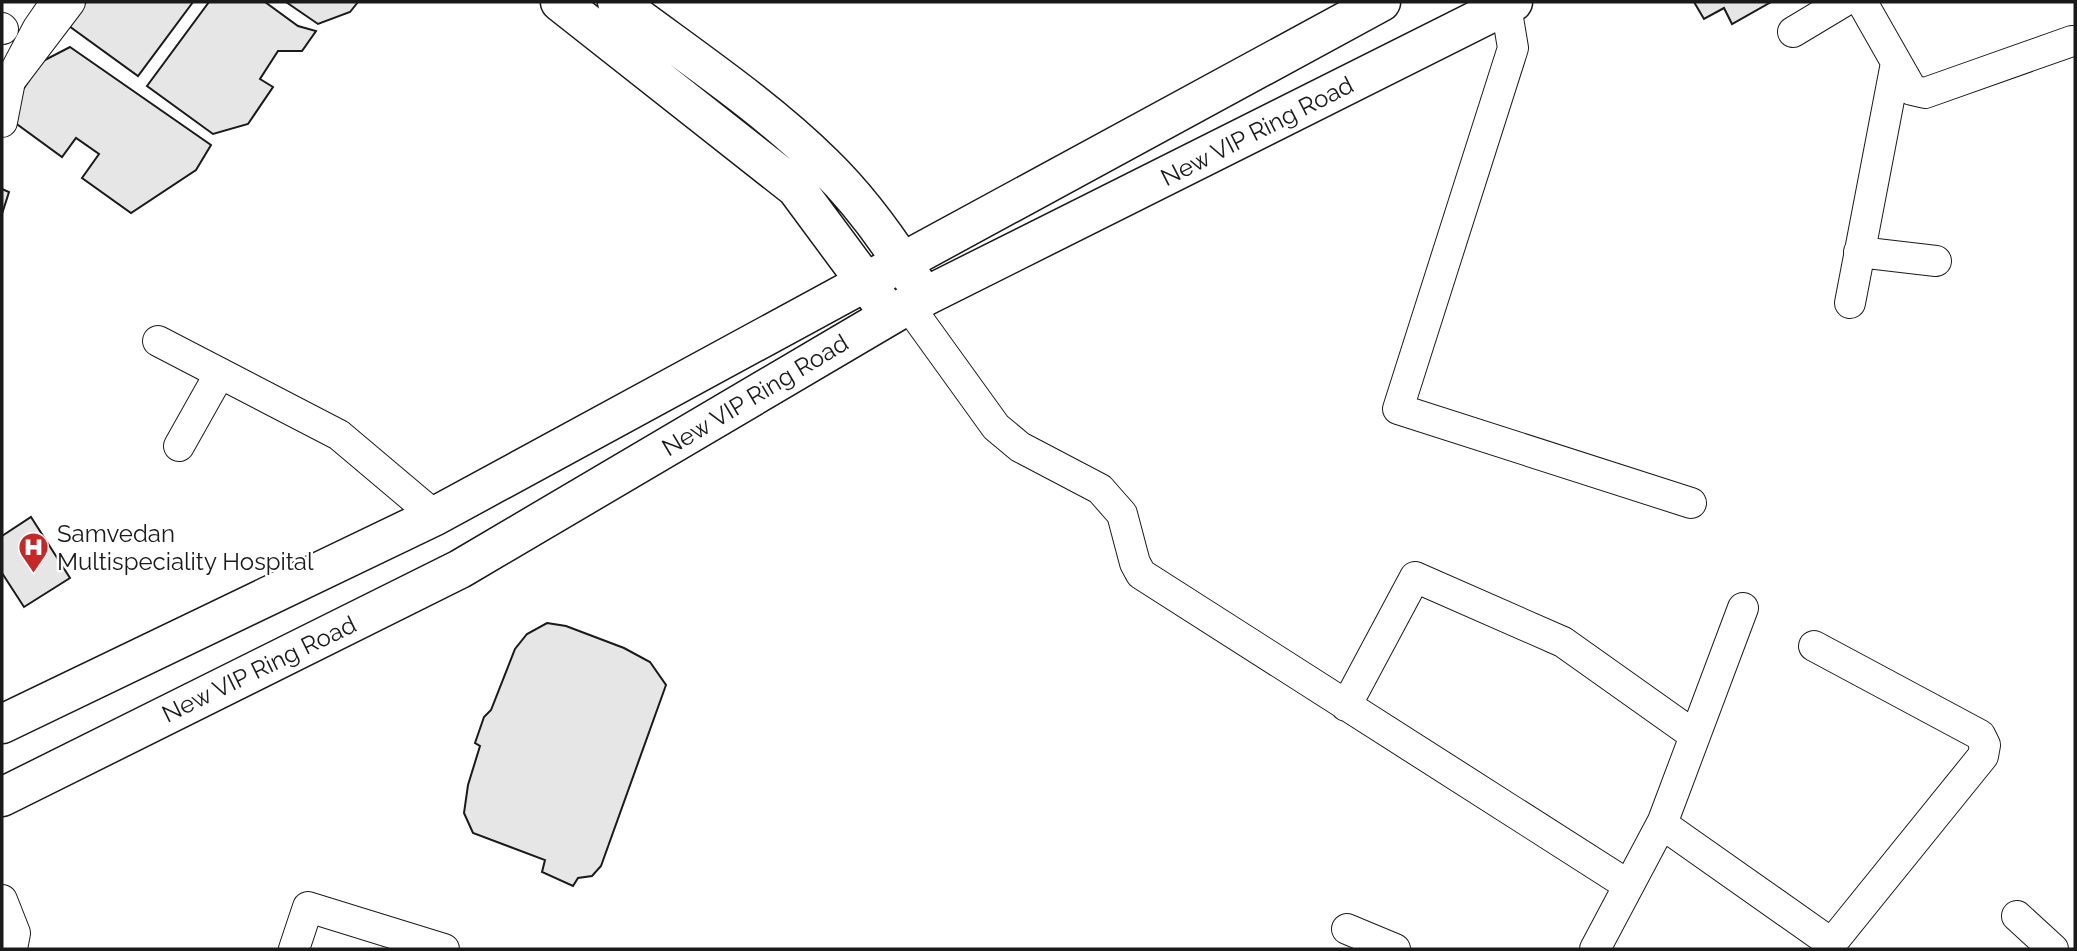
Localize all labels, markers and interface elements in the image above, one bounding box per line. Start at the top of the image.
street label: New VIP Ring Road [1156,70,1358,192]
street label: New VIP Ring Road [657,328,853,462]
place label: Samvedan Multispeciality Hospital [57,519,314,576]
hospital icon: Samvedan Multispeciality Hospital [17,530,51,574]
street label: New VIP Ring Road [157,609,361,729]

